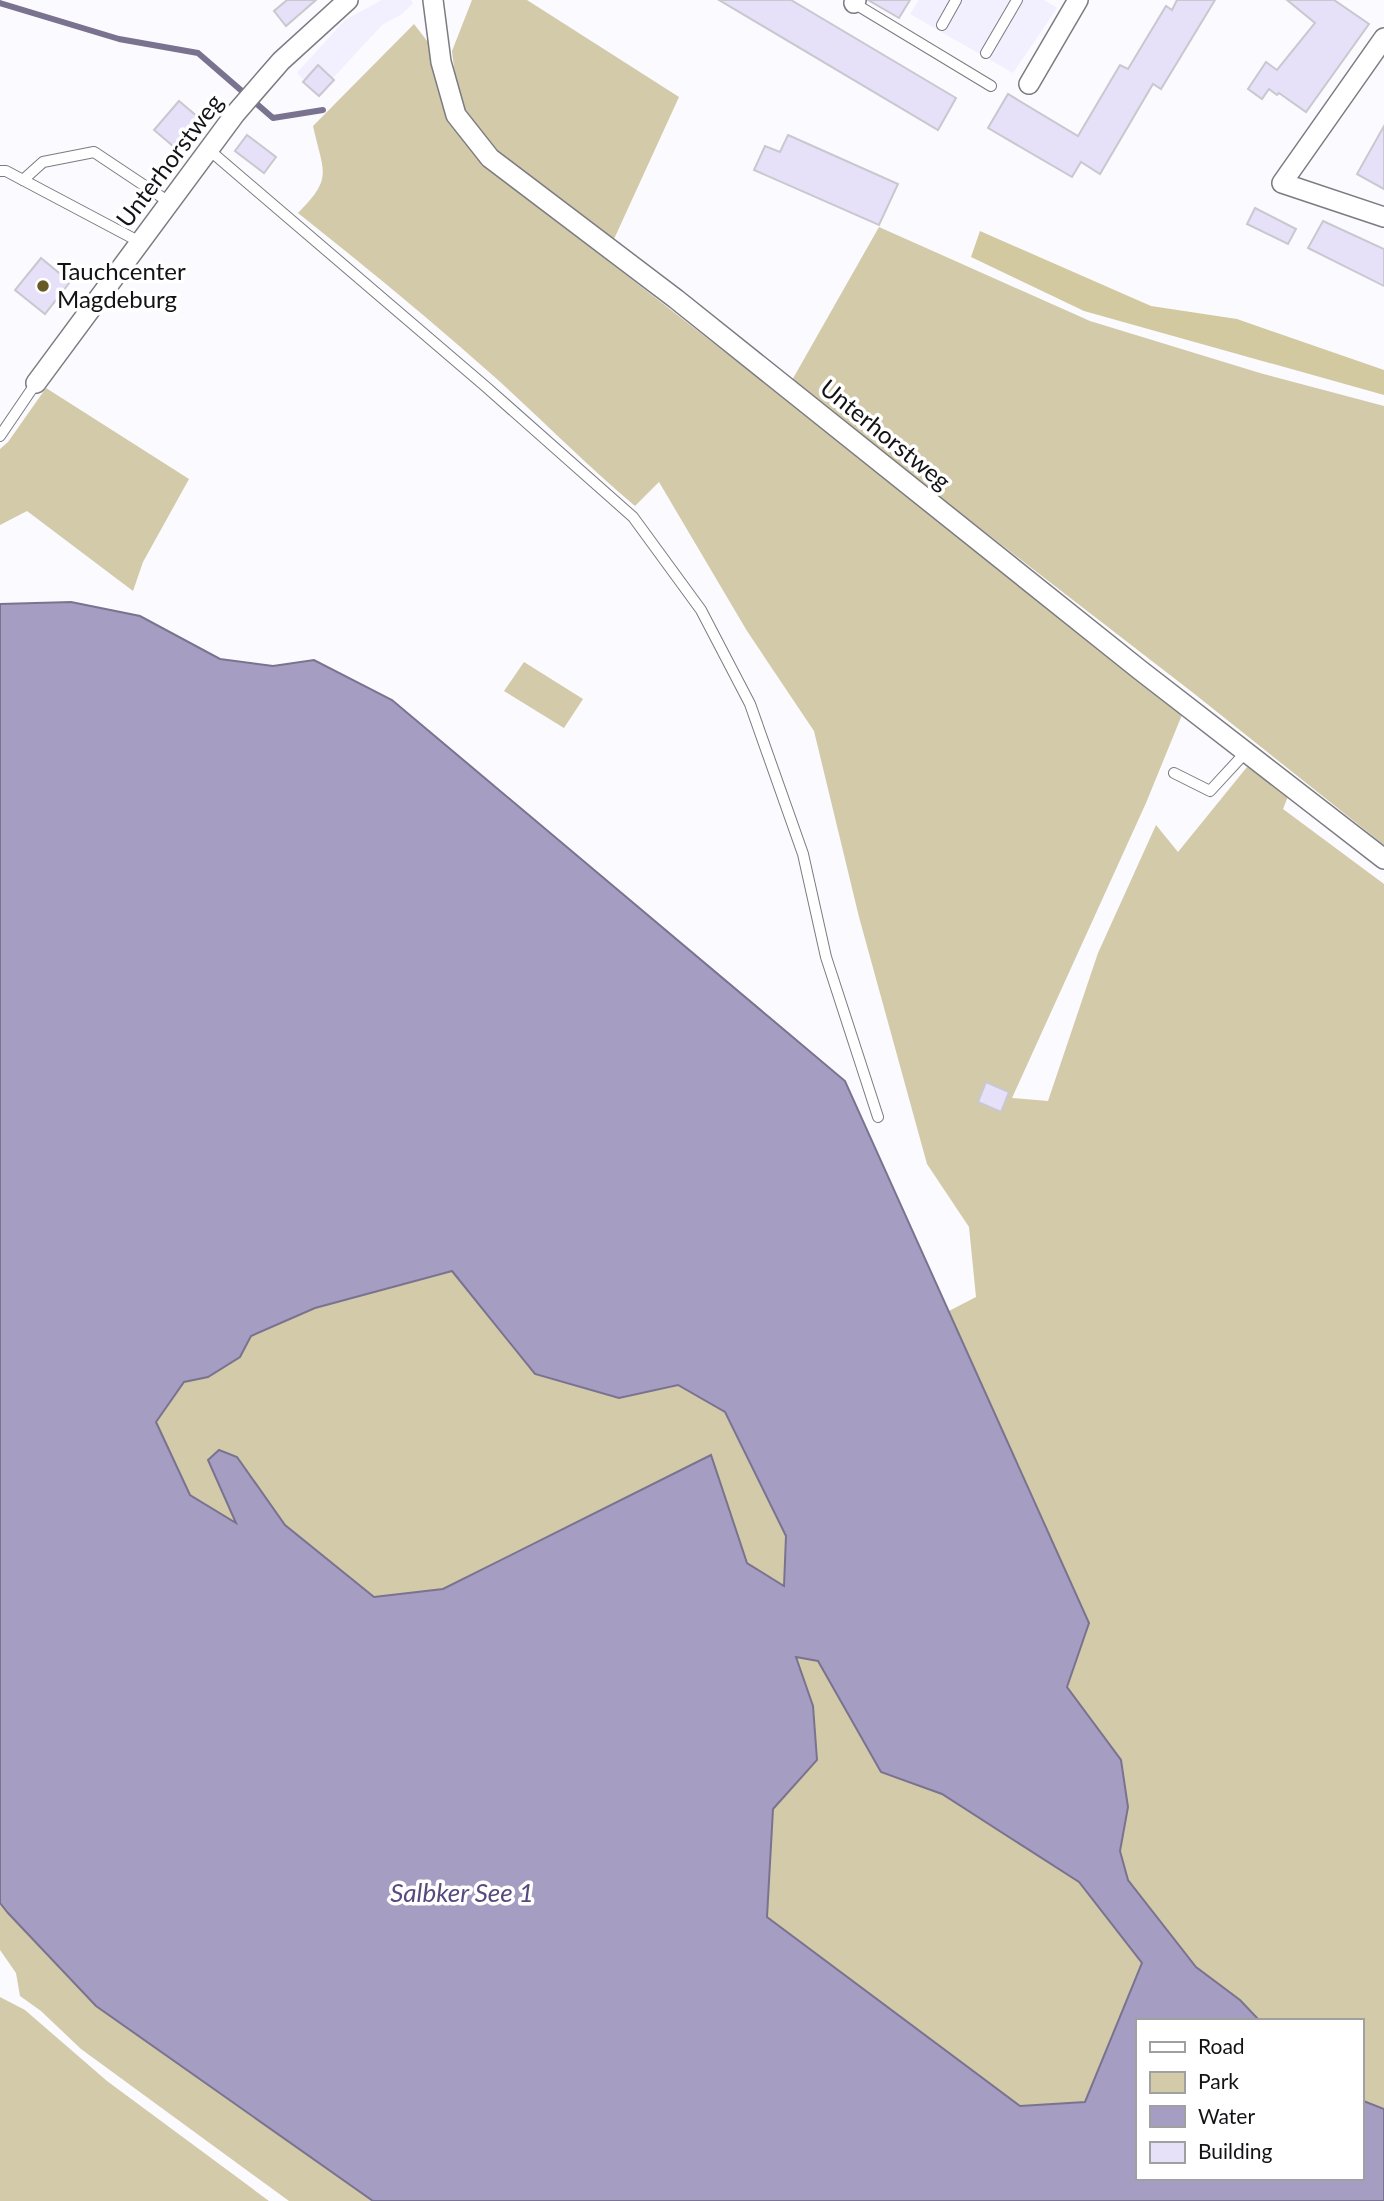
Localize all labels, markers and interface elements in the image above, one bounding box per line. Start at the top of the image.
street label: Unterhorstweg [109,88,228,232]
place label: Tauchcenter Magdeburg [57,256,186,313]
marker: Tauchcenter Magdeburg [35,278,51,294]
street label: Unterhorstweg [815,373,957,495]
water label: Salbker See 1 [390,1876,534,1908]
legend [1136,2019,1363,2180]
text: Road [1198,2033,1245,2058]
text: Park [1198,2068,1239,2093]
text: Water [1198,2103,1255,2128]
text: Building [1198,2138,1273,2163]

